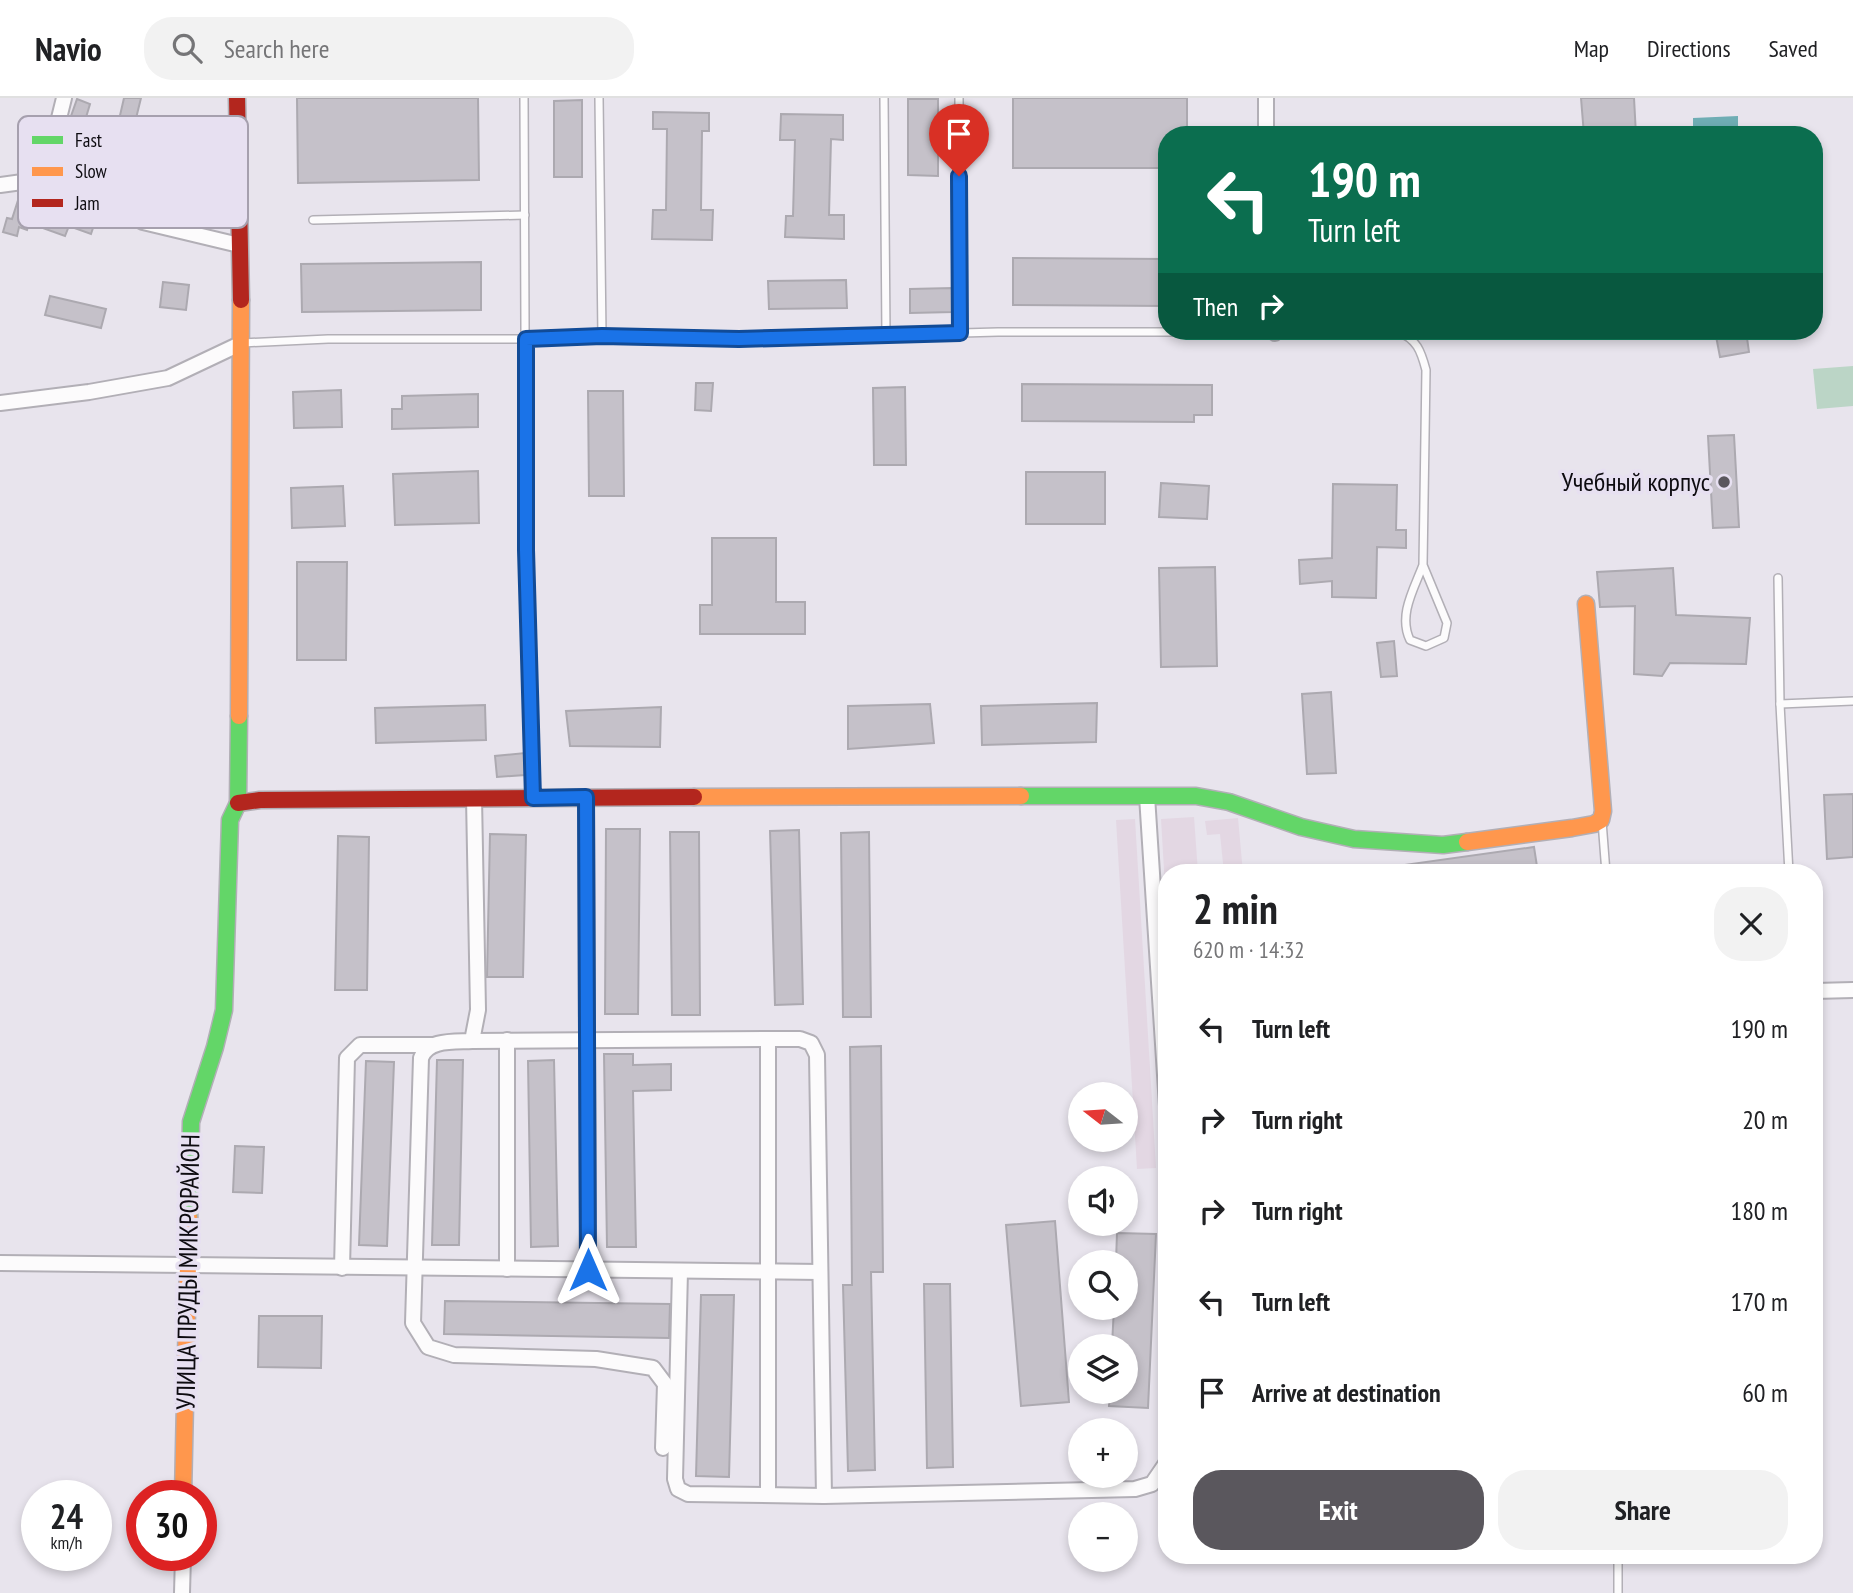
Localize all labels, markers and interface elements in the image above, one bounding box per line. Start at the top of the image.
search box [144,17,634,80]
text: Navio [35,27,102,70]
icon: search [168,29,206,67]
text: Search here [224,32,329,65]
text: Map [1574,33,1609,64]
text: Directions [1647,33,1731,64]
text: Saved [1769,33,1818,64]
pin [929,104,989,176]
icon: arrive [940,115,978,153]
legend [18,116,248,228]
text: Fast [75,128,103,152]
text: 190 m [1308,147,1421,211]
icon: left [1193,154,1284,245]
text: Slow [75,159,108,183]
text: Jam [74,191,100,215]
text: Turn left [1308,209,1400,251]
icon: right [1252,287,1290,325]
text: Then [1193,290,1238,323]
place label: Учебный корпус [1561,465,1710,498]
marker: Учебный корпус [1716,474,1732,490]
text: 2 min [1193,881,1278,936]
button: close [1714,887,1788,961]
text: 620 m · 14:32 [1193,935,1305,964]
icon: left [1193,1010,1231,1048]
text: Turn left [1252,1012,1330,1045]
text: 190 m [1730,1012,1788,1045]
north arrow [1068,1082,1138,1152]
map controls [1068,1082,1138,1572]
icon: right [1193,1101,1231,1139]
text: Turn right [1252,1103,1343,1136]
text: 20 m [1742,1103,1788,1136]
street label: УЛИЦА ПРУДЫ МИКРОРАЙОН [169,1134,206,1410]
button: sound [1068,1166,1138,1236]
icon: right [1193,1192,1231,1230]
text: Turn right [1252,1194,1343,1227]
text: 180 m [1730,1194,1788,1227]
position arrow [551,1233,625,1307]
button: search [1068,1250,1138,1320]
icon: left [1193,1283,1231,1321]
text: Turn left [1252,1285,1330,1318]
text: 170 m [1730,1285,1788,1318]
button: layers [1068,1334,1138,1404]
icon: arrive [1193,1374,1231,1412]
text: Arrive at destination [1252,1376,1441,1409]
text: 60 m [1742,1376,1788,1409]
button: + [1068,1418,1138,1488]
button: Exit [1193,1470,1484,1550]
button: Share [1498,1470,1788,1550]
speed limit sign: 30 [126,1480,217,1571]
text: 24 [50,1493,83,1539]
button: − [1068,1502,1138,1572]
text: km/h [51,1531,82,1554]

